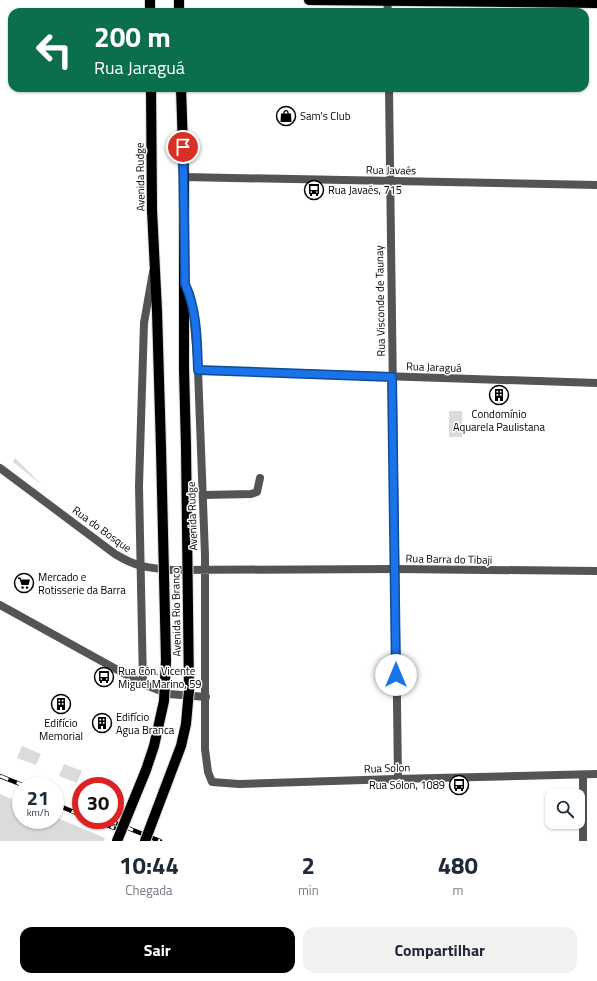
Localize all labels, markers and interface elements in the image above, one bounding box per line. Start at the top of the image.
text: 200 m [94,15,171,58]
icon: left [28,24,80,76]
text: Rua Jaraguá [94,54,185,81]
shop icon: Sam's Club [275,105,297,127]
place label: Sam's Club [300,108,351,124]
pin [166,130,200,164]
icon: arrive [172,136,194,158]
street label: Avenida Rudge [131,142,149,212]
street label: Rua Javaés [366,162,416,178]
bus stop icon: Rua Javaés, 715 [303,179,325,201]
place label: Rua Javaés, 715 [328,182,402,198]
street label: Rua Visconde de Taunay [371,245,389,357]
street label: Rua Jaraguá [406,358,463,376]
building icon: Condomínio Aquarela Paulistana [488,384,510,406]
place label: Condomínio Aquarela Paulistana [453,406,545,435]
street label: Avenida Rudge [183,481,201,551]
street label: Rua do Bosque [69,502,135,556]
street label: Rua Barra do Tibaji [406,550,492,568]
street label: Avenida Rio Branco [167,567,185,657]
place label: Mercado e Rotisserie da Barra [38,569,126,598]
supermarket icon: Mercado e Rotisserie da Barra [13,572,35,594]
position arrow [375,654,417,696]
place label: Rua Côn. Vicente Miguel Marino, 59 [118,663,202,692]
bus stop icon: Rua Côn. Vicente Miguel Marino, 59 [93,666,115,688]
building icon: Edifício Memorial [50,693,72,715]
place label: Edifício Agua Branca [116,709,175,738]
building icon: Edifício Agua Branca [91,712,113,734]
place label: Edifício Memorial [39,715,83,744]
street label: Rua Solon [363,759,411,777]
bus stop icon: Rua Sólon, 1089 [448,774,470,796]
speed limit sign: 30 [72,777,124,829]
place label: Rua Sólon, 1089 [369,777,445,793]
text: 21 [27,782,49,813]
map controls [545,789,585,829]
button: search [545,789,585,829]
text: km/h [27,805,49,820]
text: 10:44 [119,847,179,883]
text: 2 [302,847,315,883]
text: 480 [438,847,478,883]
text: Chegada [125,880,173,900]
text: min [298,880,319,900]
text: m [452,880,463,900]
button: Sair [20,927,295,973]
button: Compartilhar [303,927,577,973]

